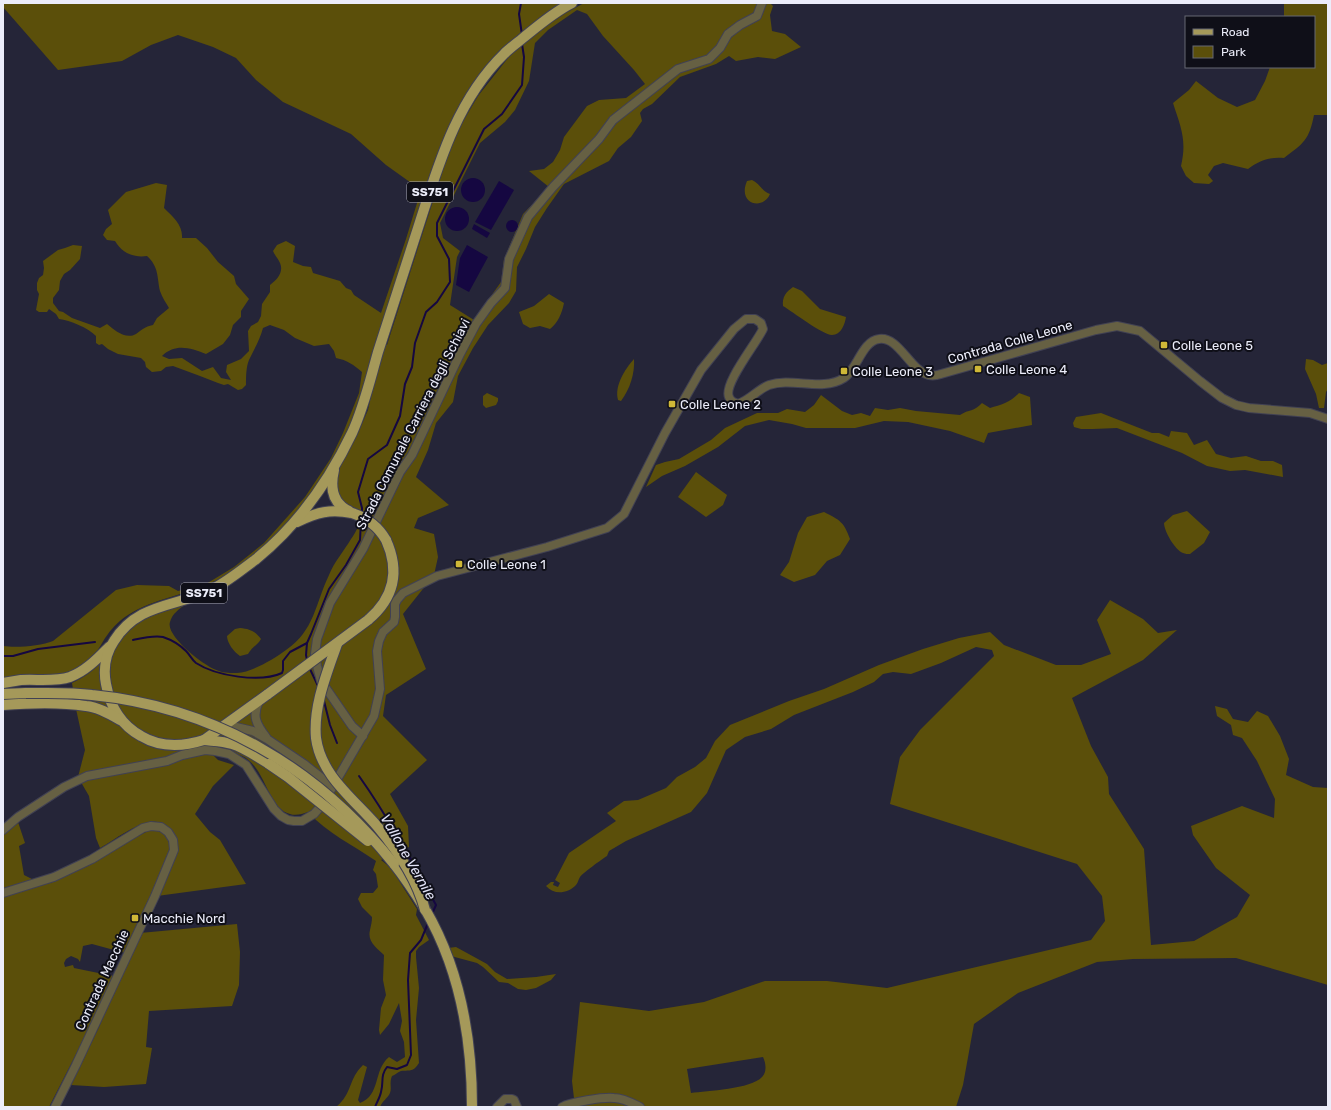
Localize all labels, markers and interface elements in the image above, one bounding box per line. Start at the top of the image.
legend [1185,16,1315,68]
text: Road [1221,25,1249,39]
text: Park [1221,45,1247,59]
road number: SS751 [407,182,453,202]
street label: Strada Comunale Carriera degli Schiavi [353,316,474,532]
street label: Contrada Colle Leone [946,317,1074,367]
place label: Colle Leone 5 [1172,338,1253,353]
marker: Colle Leone 5 [1159,340,1169,350]
place label: Colle Leone 4 [986,362,1067,377]
place label: Colle Leone 3 [852,364,933,379]
marker: Colle Leone 4 [973,364,983,374]
marker: Colle Leone 3 [839,366,849,376]
place label: Colle Leone 2 [680,397,761,412]
marker: Colle Leone 2 [667,399,677,409]
place label: Colle Leone 1 [467,557,546,572]
marker: Colle Leone 1 [454,559,464,569]
road number: SS751 [181,583,227,603]
water label: Vallone Vernile [377,811,440,903]
place label: Macchie Nord [143,911,225,926]
marker: Macchie Nord [130,913,140,923]
street label: Contrada Macchie [72,927,132,1033]

